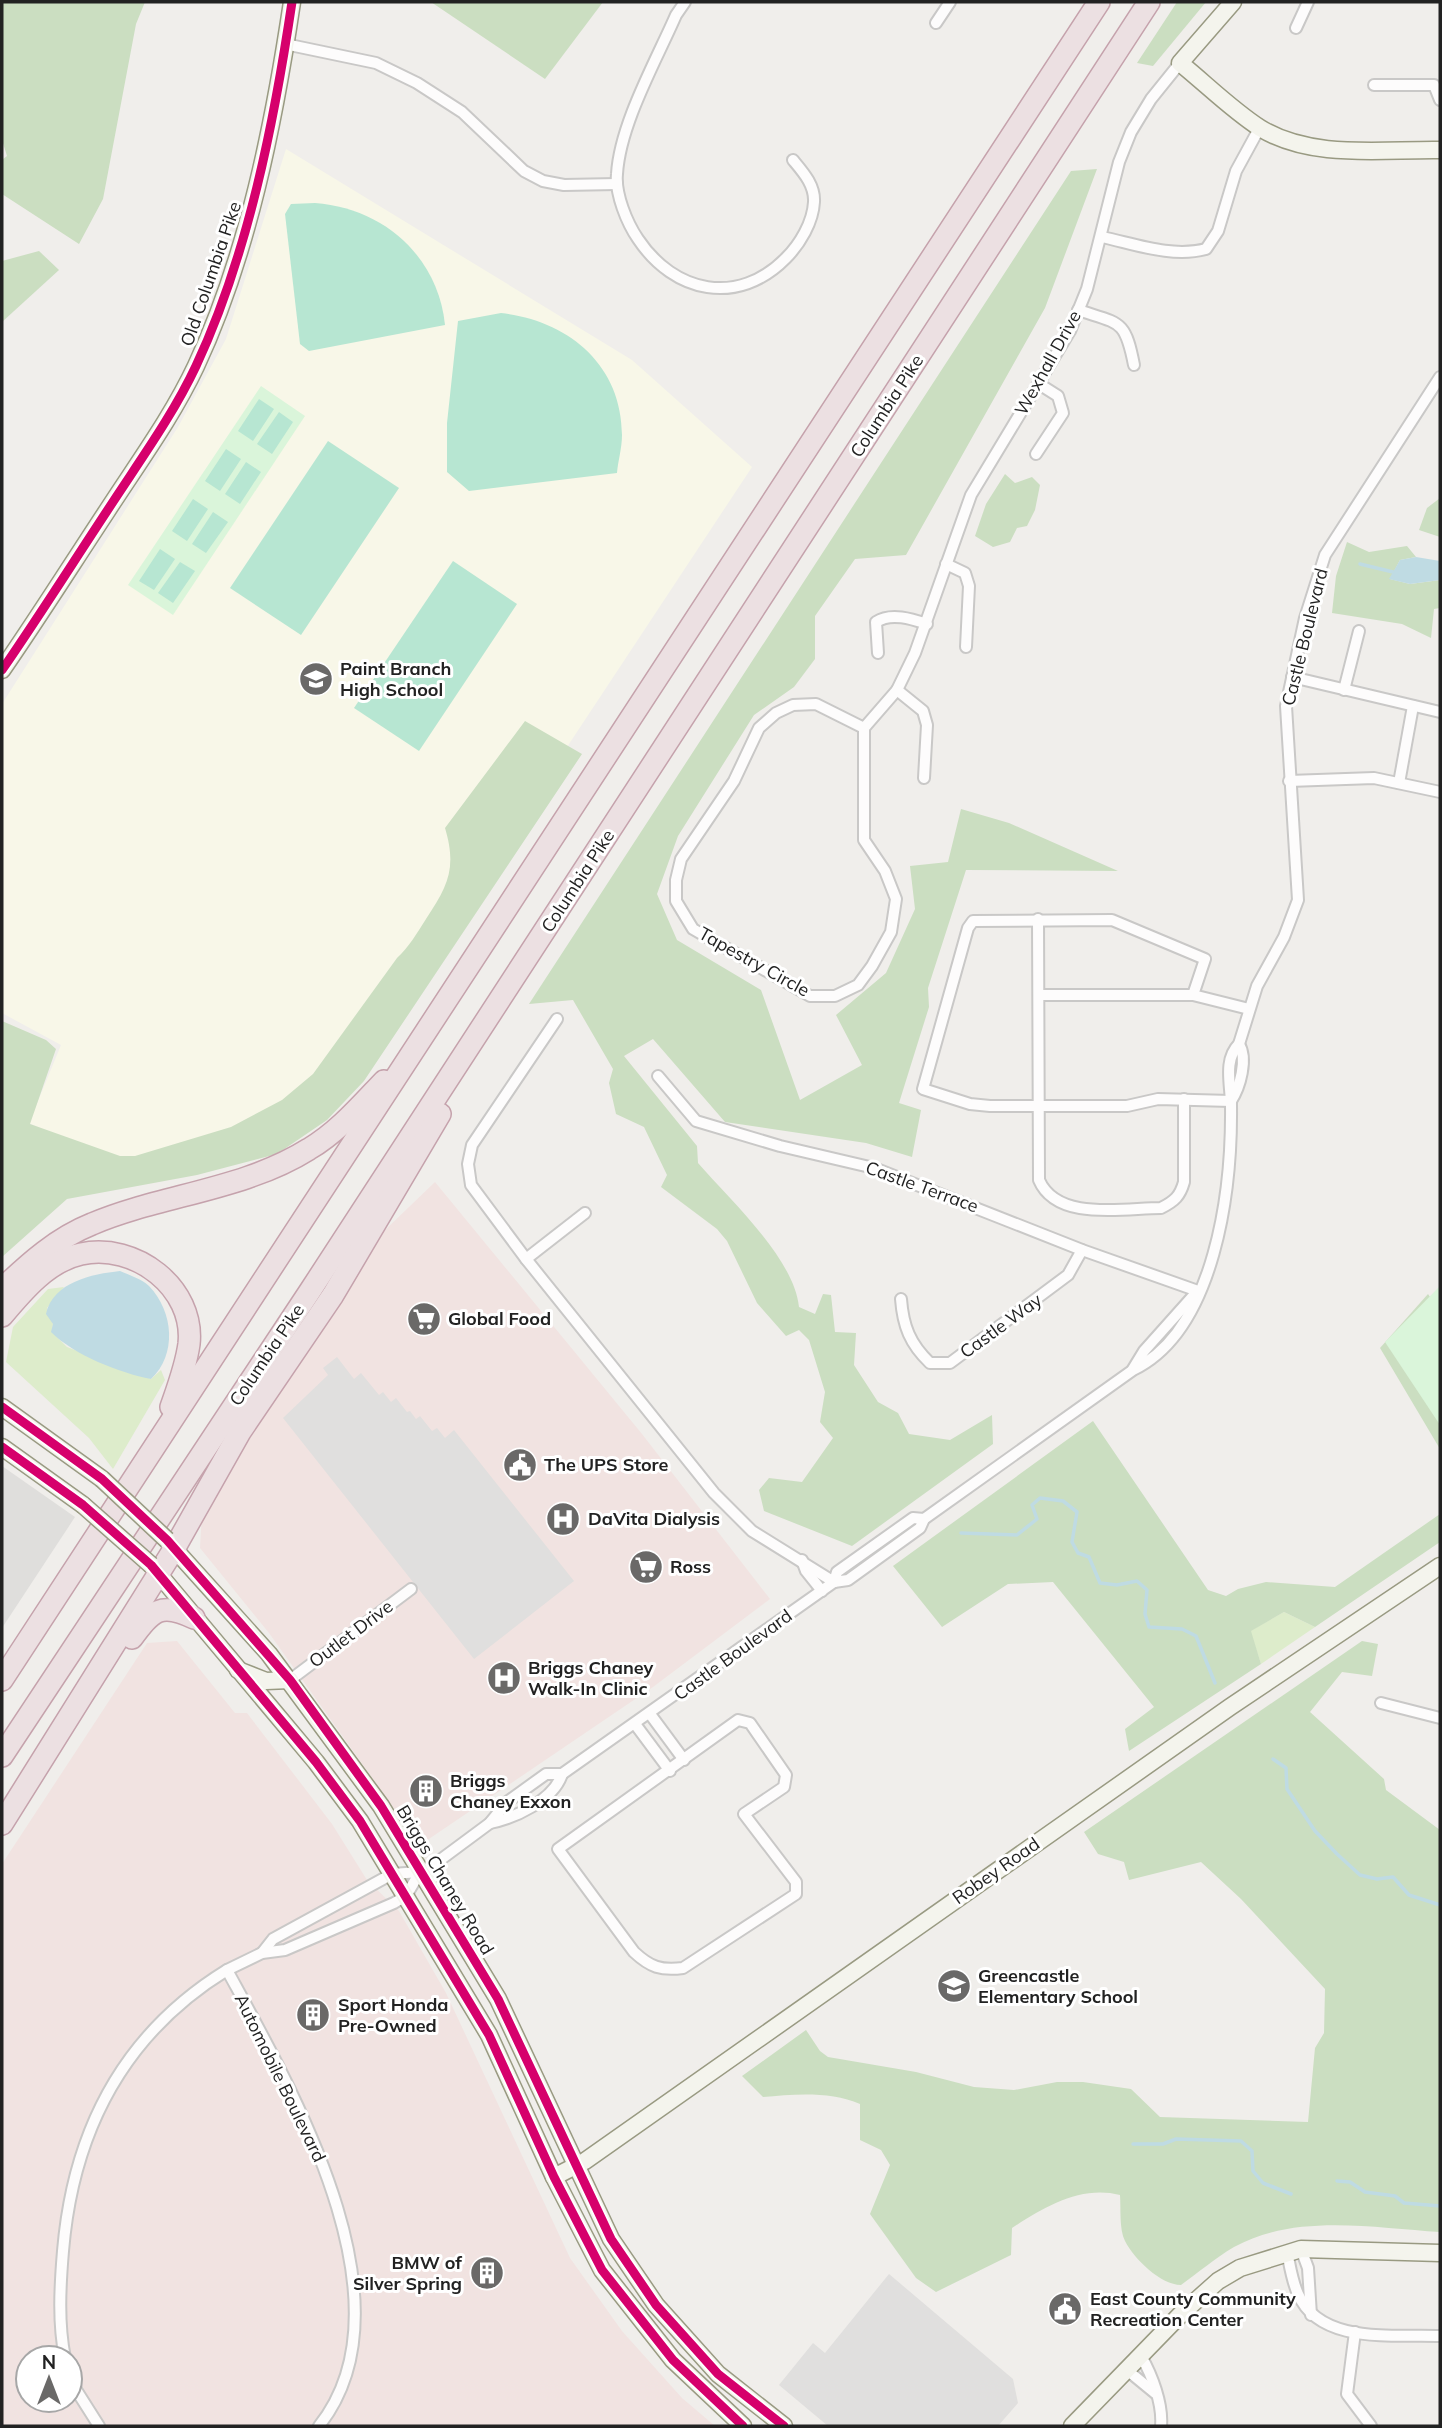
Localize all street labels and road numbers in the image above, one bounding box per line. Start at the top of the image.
street label: Old Columbia Pike [175,198,246,349]
street label: Wexhall Drive [1009,306,1086,419]
street label: Columbia Pike [845,350,928,461]
street label: Castle Boulevard [1276,566,1333,708]
street label: Columbia Pike [536,825,619,936]
street label: Tapestry Circle [695,922,814,1002]
street label: Castle Terrace [863,1155,982,1218]
street label: Castle Way [955,1288,1047,1363]
street label: Columbia Pike [224,1299,309,1410]
street label: Outlet Drive [304,1595,397,1673]
street label: Castle Boulevard [669,1604,797,1705]
street label: Briggs Chaney Road [392,1801,499,1959]
street label: Robey Road [948,1832,1044,1909]
street label: Automobile Boulevard [230,1990,331,2166]

